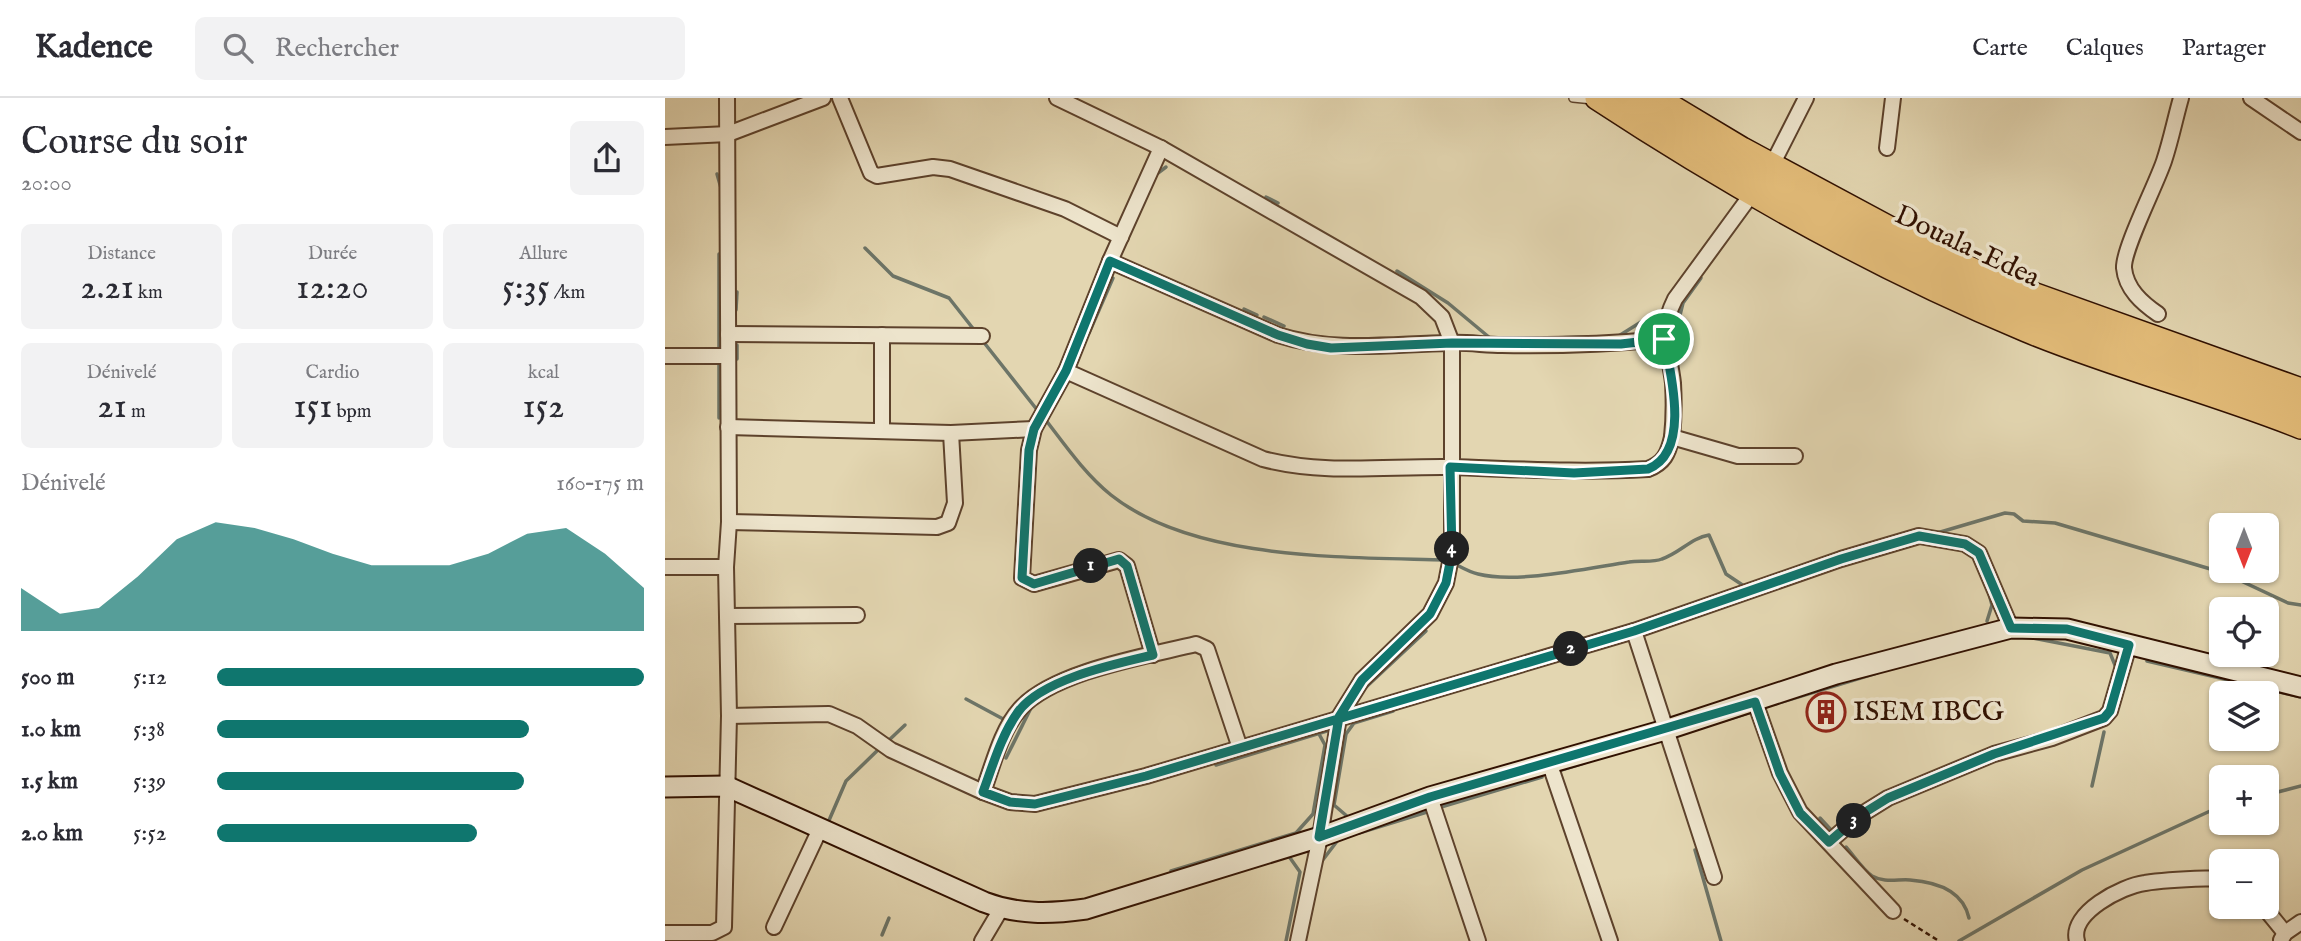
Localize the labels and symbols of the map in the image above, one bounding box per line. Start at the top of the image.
street label: Douala-Edea [1889,198,2046,296]
pin [1634,309,1694,369]
north arrow [2209,513,2279,583]
pin: 4 [1435,532,1469,566]
pin: 1 [1073,548,1109,584]
pin: 2 [1553,632,1588,666]
building icon: ISEM IBCG [1805,691,1847,733]
place label: ISEM IBCG [1853,695,2005,730]
pin: 3 [1837,804,1871,838]

